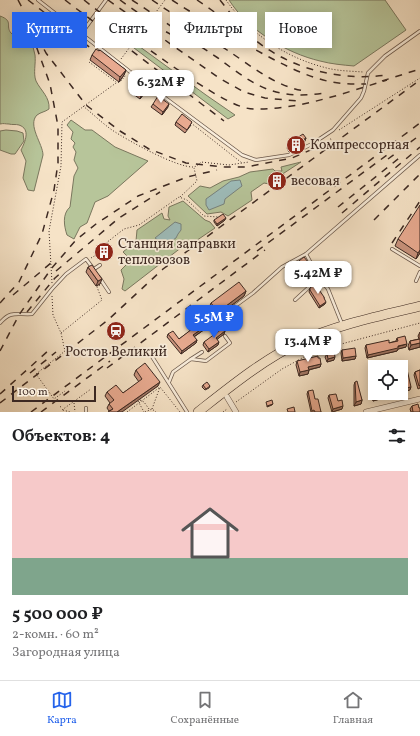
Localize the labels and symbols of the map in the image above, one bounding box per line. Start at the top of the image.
pin: 6.32M ₽ [124,70,198,104]
building icon: Компрессорная [285,134,307,156]
place label: Компрессорная [310,136,409,155]
building icon: весовая [266,170,288,192]
place label: весовая [291,172,340,191]
place label: Станция заправки тепловозов [118,235,236,270]
building icon: Станция заправки тепловозов [93,241,115,263]
pin: 5.42M ₽ [281,261,355,295]
pin: 5.5M ₽ [181,305,247,339]
station icon: Ростов Великий [105,320,127,342]
pin: 13.4M ₽ [271,329,345,363]
place label: Ростов Великий [65,343,167,362]
scale bar [12,384,96,403]

